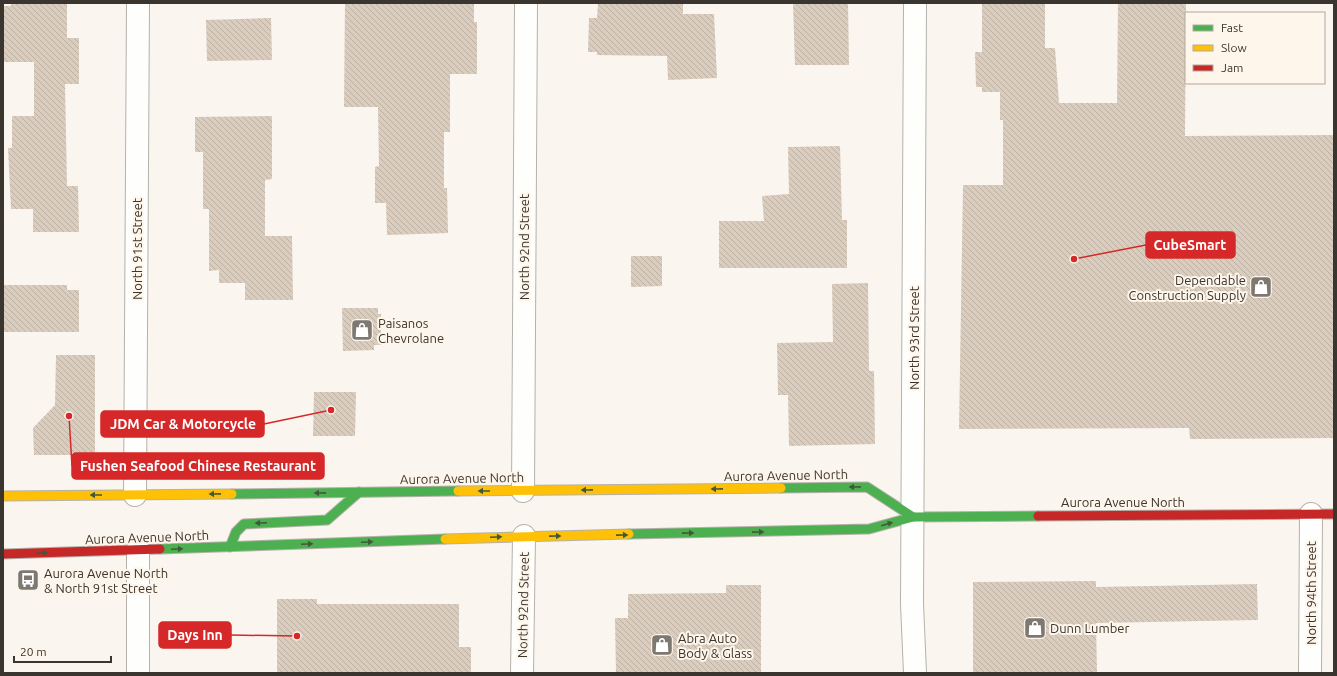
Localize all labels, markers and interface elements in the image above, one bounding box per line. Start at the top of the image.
legend [1185,12,1325,84]
text: Fast [1221,21,1243,34]
text: Slow [1221,41,1247,54]
text: Jam [1221,61,1243,74]
street label: North 92nd Street [517,194,531,300]
street label: North 91st Street [130,198,144,300]
callout: CubeSmart [1146,232,1235,258]
text: CubeSmart [1154,237,1226,253]
place label: Dependable Construction Supply [1128,273,1246,302]
shop icon: Dependable Construction Supply [1248,274,1274,300]
street label: North 93rd Street [907,286,921,390]
place label: Paisanos Chevrolane [378,316,444,345]
shop icon: Paisanos Chevrolane [349,317,375,343]
callout: JDM Car & Motorcycle [101,411,264,437]
text: JDM Car & Motorcycle [110,416,256,432]
callout: Fushen Seafood Chinese Restaurant [72,453,324,479]
text: Fushen Seafood Chinese Restaurant [80,458,316,474]
street label: Aurora Avenue North [724,467,848,483]
street label: Aurora Avenue North [400,470,524,486]
one-way arrow [848,484,861,490]
one-way arrow [710,486,723,492]
one-way arrow [580,487,593,493]
one-way arrow [477,488,490,494]
one-way arrow [313,490,326,496]
one-way arrow [208,491,221,497]
one-way arrow [89,492,102,498]
street label: Aurora Avenue North [1061,495,1185,509]
one-way arrow [255,519,267,526]
one-way arrow [881,521,893,527]
street label: Aurora Avenue North [85,528,209,546]
one-way arrow [752,529,765,535]
one-way arrow [682,530,695,536]
one-way arrow [616,532,629,538]
one-way arrow [549,533,562,539]
one-way arrow [490,534,503,540]
one-way arrow [361,538,373,545]
one-way arrow [301,540,313,547]
street label: North 94th Street [1304,541,1318,645]
one-way arrow [171,545,183,552]
one-way arrow [36,550,49,556]
street label: North 92nd Street [515,552,531,658]
place label: Aurora Avenue North & North 91st Street [44,566,168,595]
bus stop icon: Aurora Avenue North & North 91st Street [15,567,41,593]
shop icon: Dunn Lumber [1022,615,1048,641]
place label: Dunn Lumber [1050,621,1129,635]
callout: Days Inn [159,622,231,648]
text: Days Inn [167,627,223,643]
place label: Abra Auto Body & Glass [678,631,753,660]
shop icon: Abra Auto Body & Glass [649,632,675,658]
scale bar [14,638,111,664]
text: 20 m [20,645,47,658]

